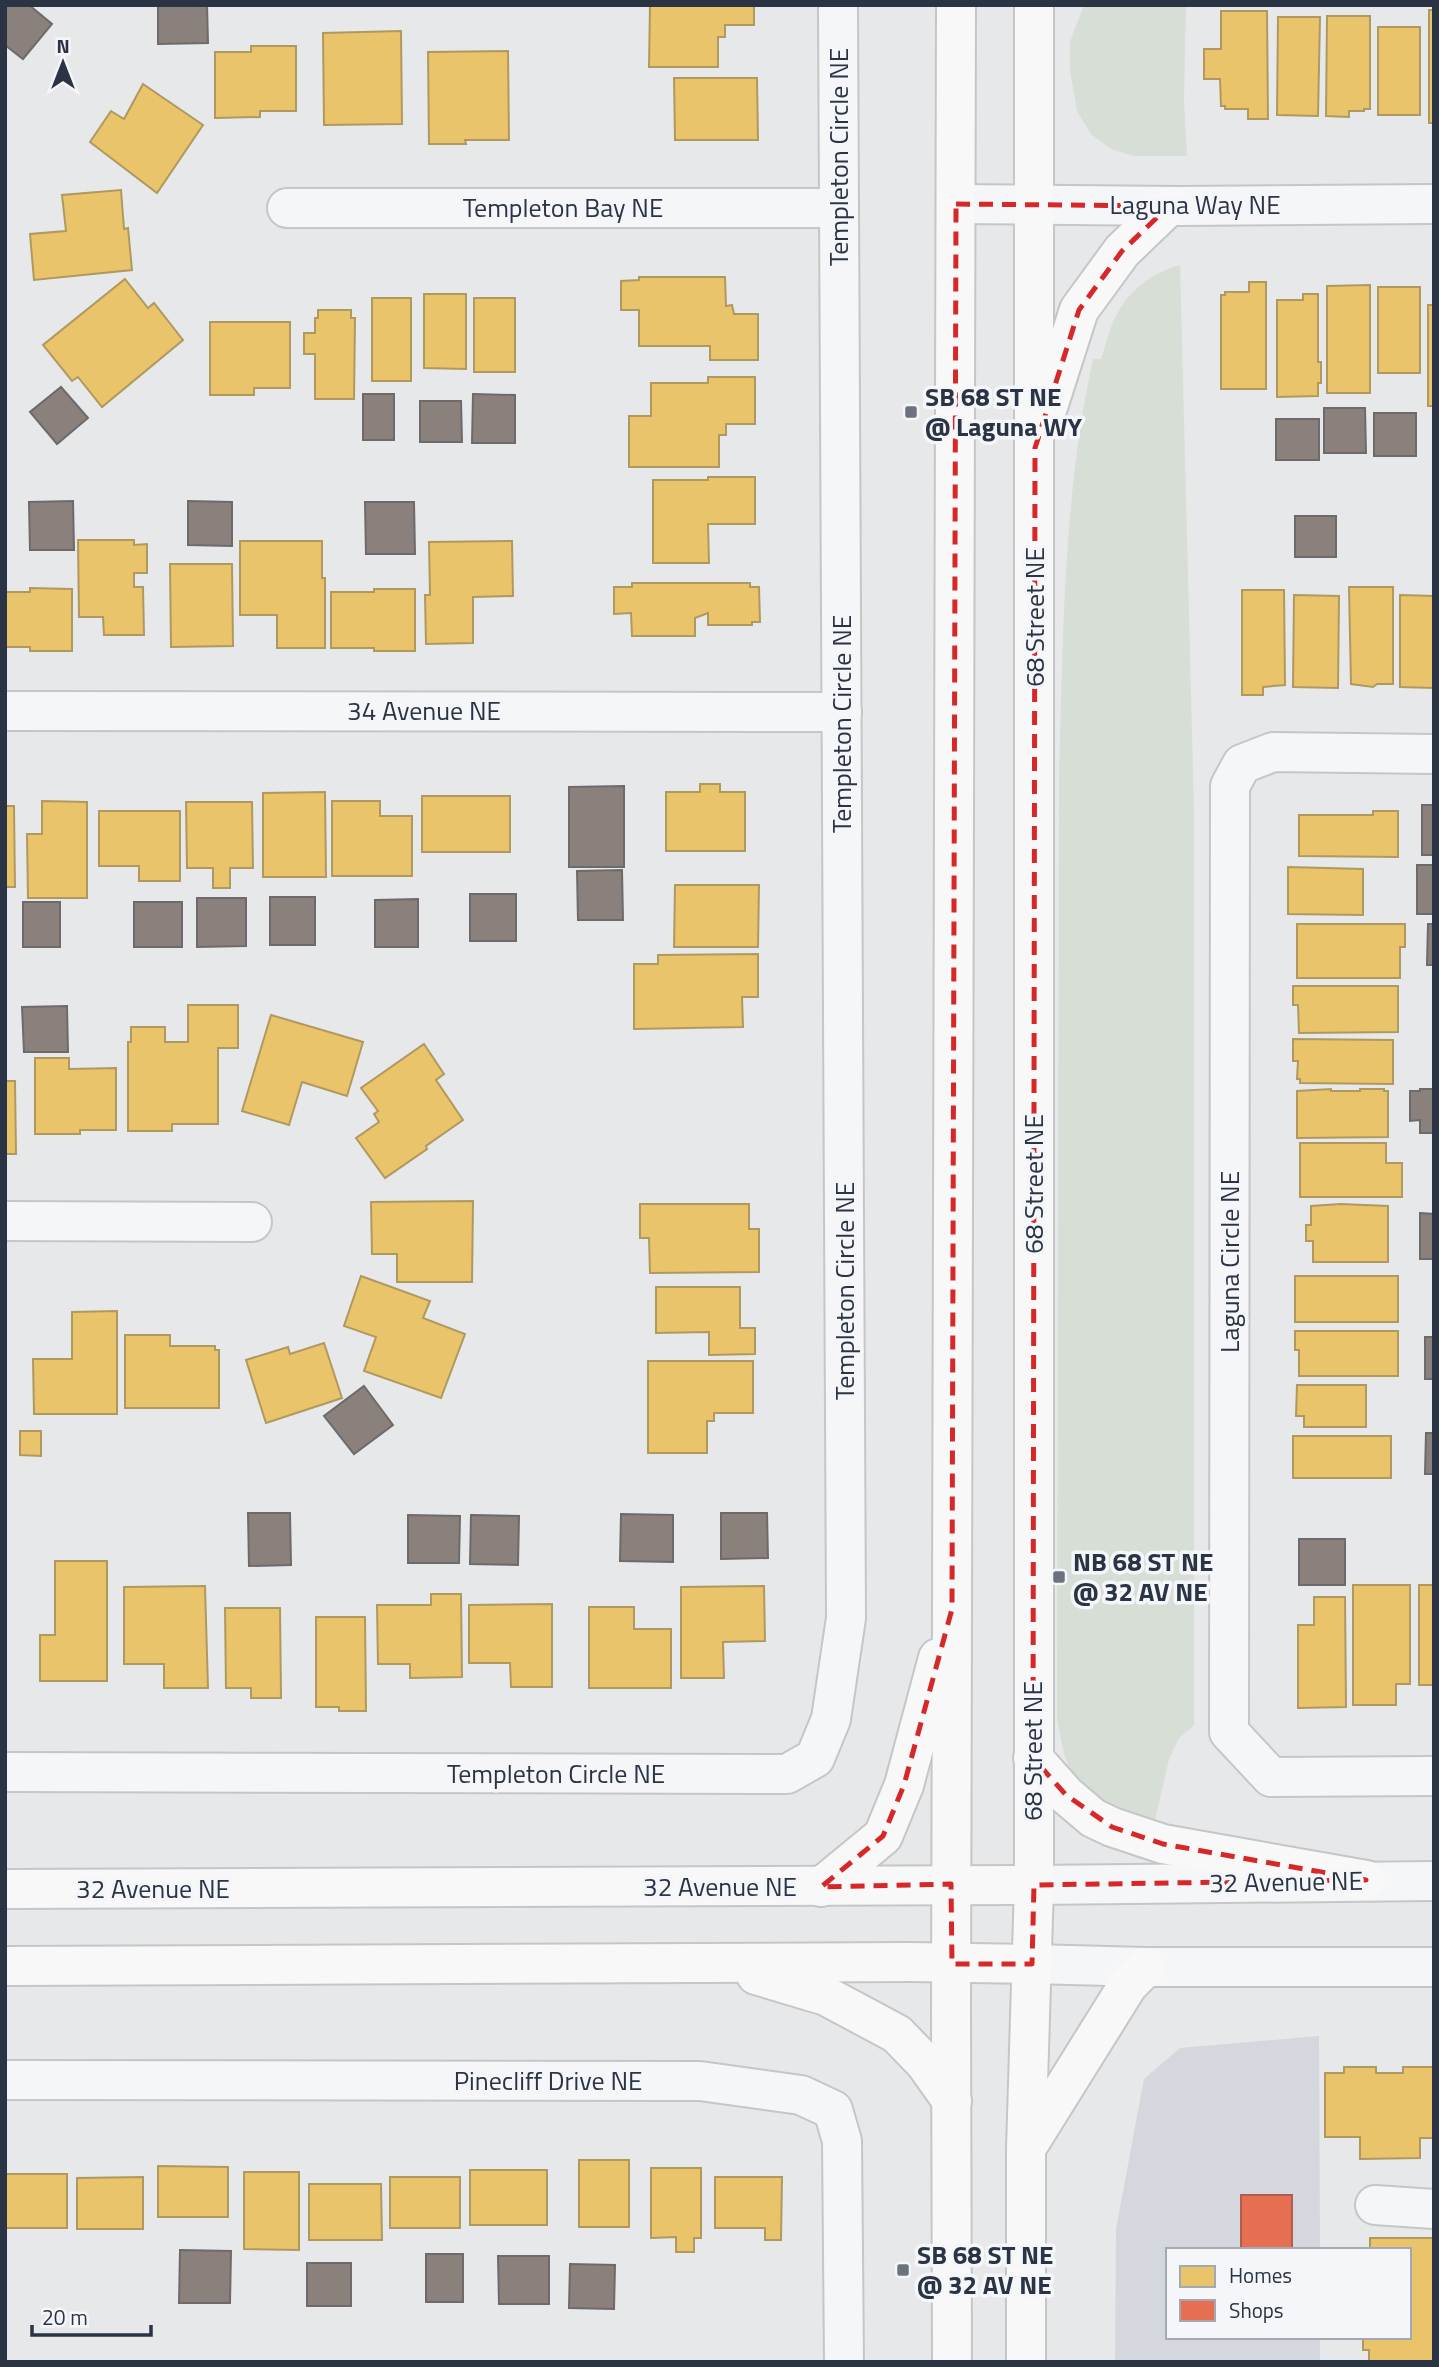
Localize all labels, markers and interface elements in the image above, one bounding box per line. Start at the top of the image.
north arrow [28,28,98,98]
text: N [56,31,70,60]
street label: Templeton Circle NE [819,48,858,266]
street label: Laguna Way NE [1109,185,1281,224]
street label: Templeton Bay NE [463,188,663,227]
place label: SB 68 ST NE @ Laguna WY [925,377,1082,446]
marker: SB 68 ST NE @ Laguna WY [903,404,919,420]
street label: 68 Street NE [1015,547,1054,687]
street label: Templeton Circle NE [822,615,861,833]
street label: 34 Avenue NE [347,691,501,730]
street label: 68 Street NE [1014,1114,1053,1254]
street label: Laguna Circle NE [1210,1171,1249,1353]
street label: Templeton Circle NE [825,1182,864,1400]
place label: NB 68 ST NE @ 32 AV NE [1073,1542,1213,1611]
marker: NB 68 ST NE @ 32 AV NE [1051,1569,1067,1585]
street label: 68 Street NE [1013,1681,1052,1821]
street label: Templeton Circle NE [447,1754,665,1793]
street label: 32 Avenue NE [1209,1861,1363,1902]
street label: 32 Avenue NE [643,1867,797,1906]
street label: 32 Avenue NE [76,1869,230,1908]
street label: Pinecliff Drive NE [454,2061,642,2100]
place label: SB 68 ST NE @ 32 AV NE [917,2235,1054,2304]
legend [1166,2248,1411,2339]
text: Homes [1229,2259,1292,2291]
marker: SB 68 ST NE @ 32 AV NE [895,2262,911,2278]
scale bar [32,2294,150,2338]
text: Shops [1229,2294,1284,2326]
text: 20 m [42,2301,88,2333]

